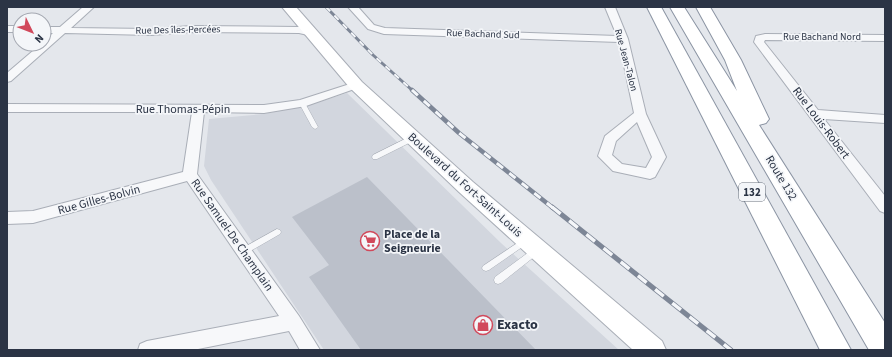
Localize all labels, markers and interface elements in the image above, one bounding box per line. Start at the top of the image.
north arrow [12,12,52,52]
street label: Rue Des îles-Percées [135,22,221,38]
street label: Rue Bachand Sud [446,26,520,42]
street label: Rue Jean-Talon [611,27,641,93]
street label: Rue Bachand Nord [783,30,861,44]
text: N [31,31,47,46]
street label: Rue Louis-Robert [788,83,854,163]
street label: Rue Thomas-Pépin [136,101,230,118]
street label: Boulevard du Fort-Saint-Louis [404,129,526,241]
street label: Route 132 [761,152,801,204]
street label: Rue Samuel-De Champlain [187,175,277,295]
street label: Rue Gilles-Bolvin [56,181,142,219]
road number: 132 [739,183,765,201]
place label: Place de la Seigneurie [384,226,441,257]
supermarket icon: Place de la Seigneurie [359,230,381,252]
shop icon: Exacto [472,314,494,336]
place label: Exacto [497,315,538,335]

